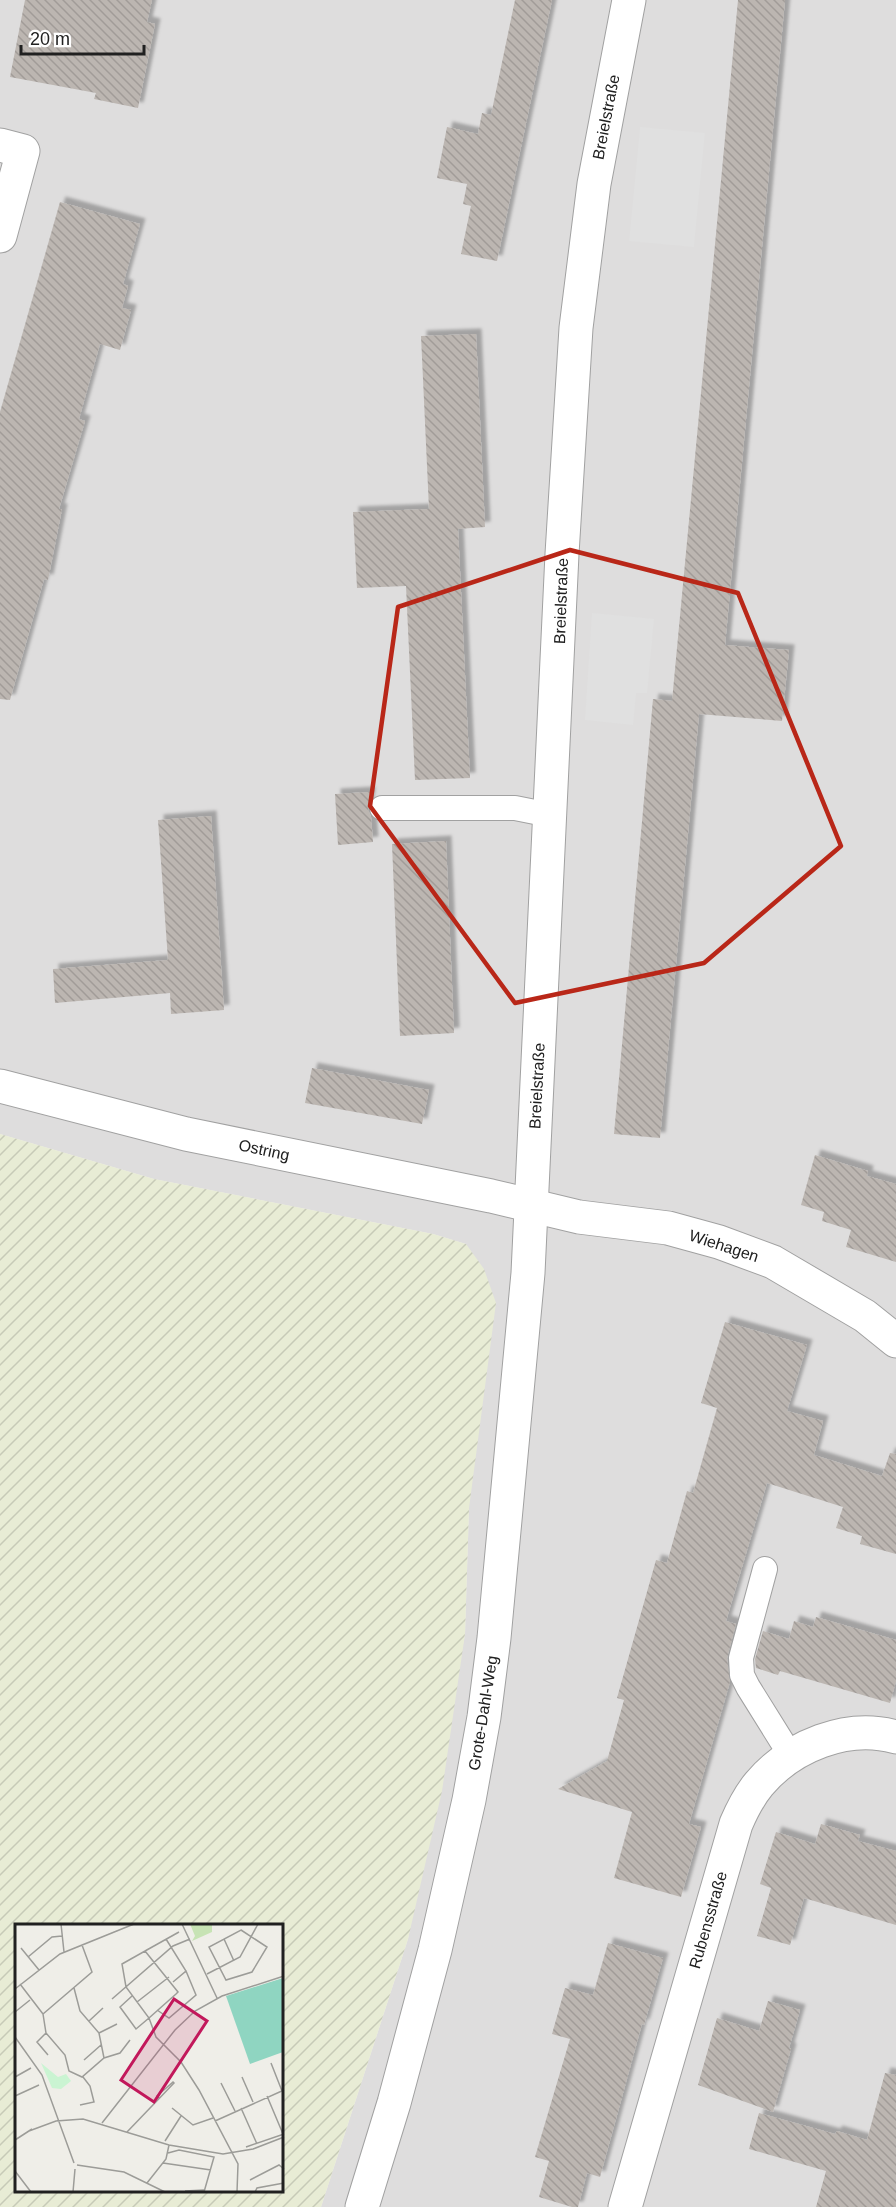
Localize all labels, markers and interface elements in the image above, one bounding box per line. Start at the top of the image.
scale bar [21,18,144,56]
text: 20 m [30,29,70,49]
street label: Breielstraße [589,73,623,161]
street label: Breielstraße [551,558,571,644]
street label: Breielstraße [526,1042,548,1130]
street label: Ostring [237,1136,291,1164]
street label: Wiehagen [687,1227,761,1265]
street label: Grote-Dahl-Weg [466,1654,500,1772]
street label: Rubensstraße [686,1869,730,1971]
inset map [15,1924,284,2192]

